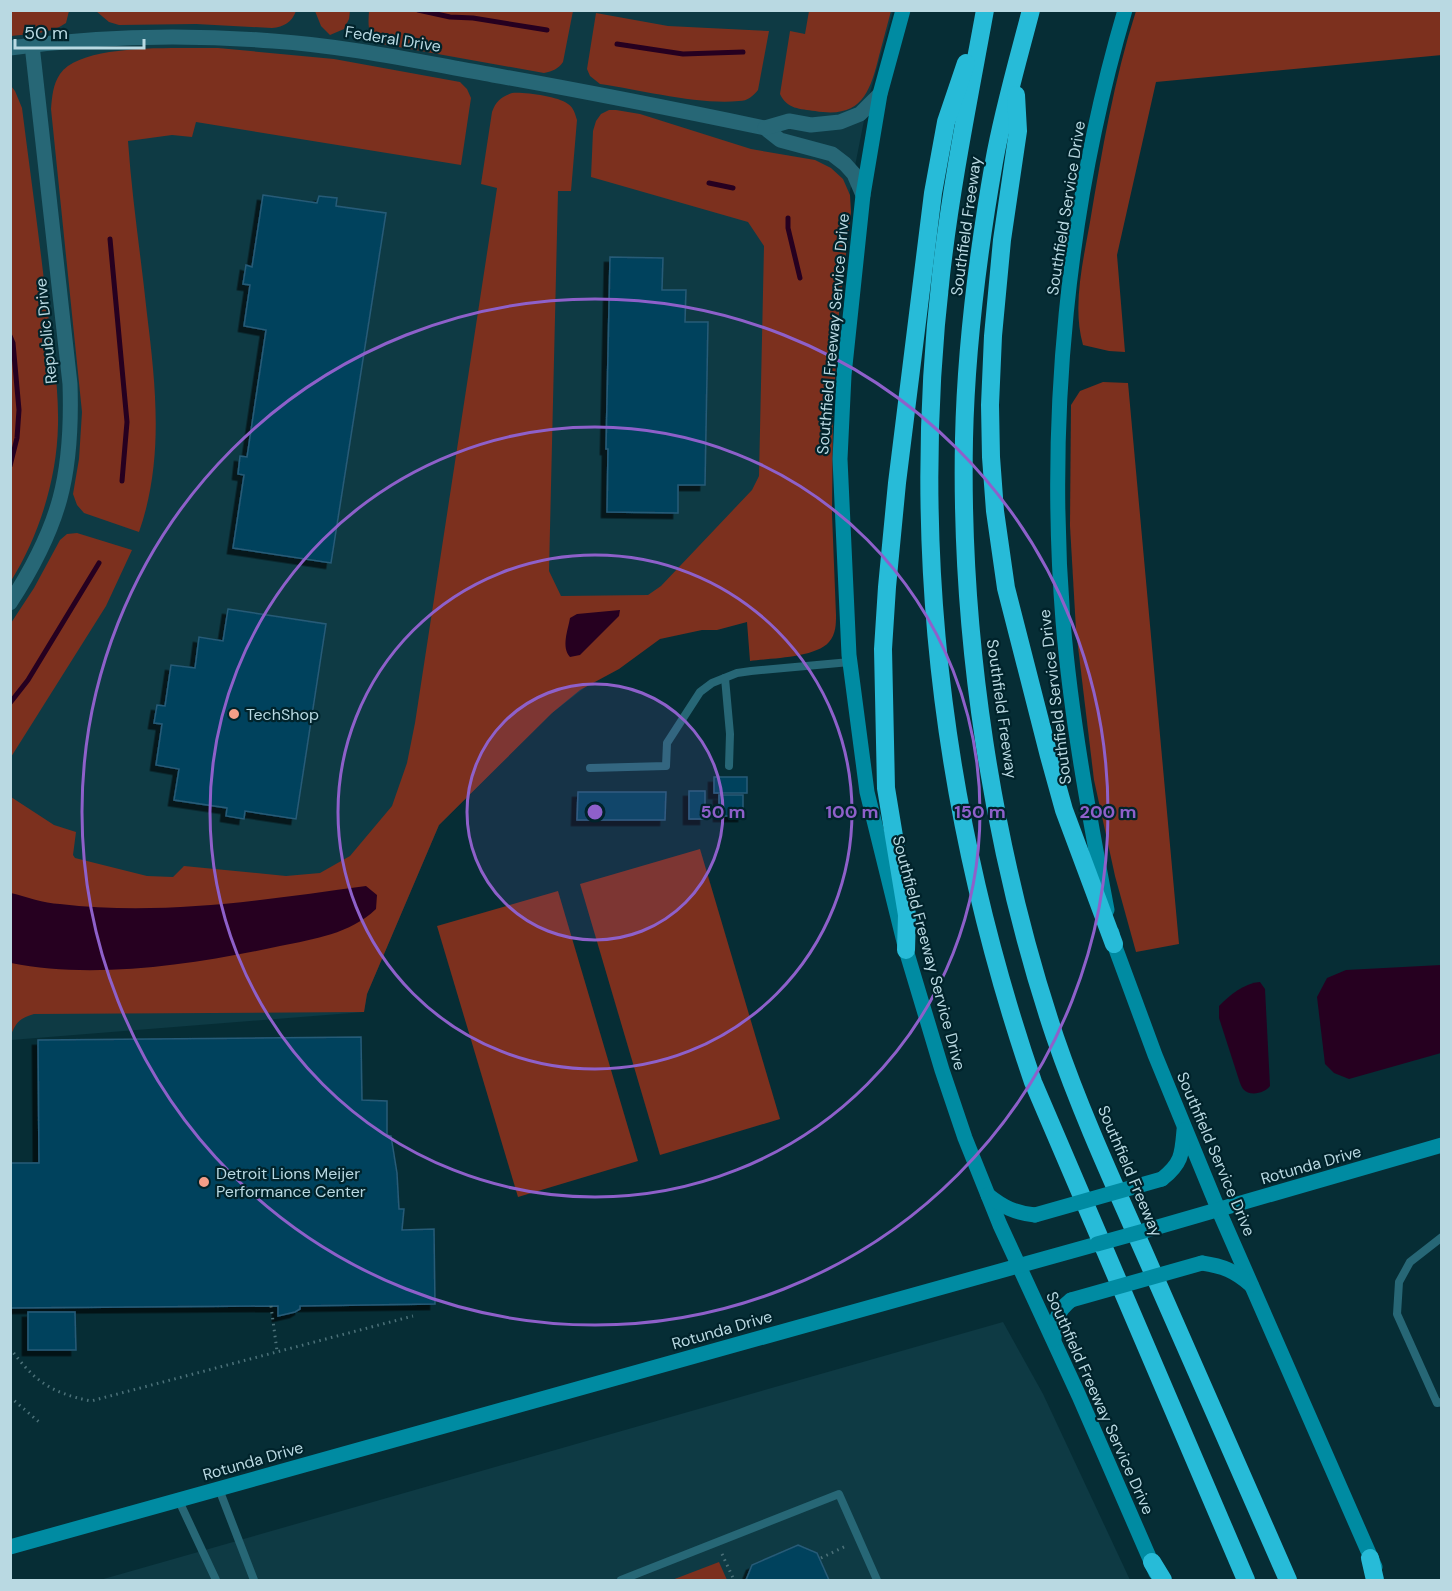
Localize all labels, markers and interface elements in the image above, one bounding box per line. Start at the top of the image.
scale bar [15,12,144,50]
text: 50 m [24,21,68,45]
street label: Federal Drive [344,21,442,57]
street label: Southfield Service Drive [1042,119,1090,297]
street label: Southfield Freeway [946,155,986,297]
street label: Southfield Freeway Service Drive [812,213,854,455]
street label: Republic Drive [30,277,62,385]
street label: Southfield Service Drive [1034,608,1076,786]
street label: Southfield Freeway [982,638,1022,780]
place label: TechShop [246,704,319,725]
marker: TechShop [227,707,241,721]
text: 50 m [700,800,746,824]
text: 100 m [825,800,879,824]
text: 150 m [954,800,1006,824]
text: 200 m [1080,800,1136,824]
centre of rings [585,802,605,822]
street label: Southfield Freeway Service Drive [888,833,970,1073]
street label: Southfield Service Drive [1172,1069,1260,1239]
street label: Southfield Freeway [1093,1102,1167,1240]
street label: Rotunda Drive [1258,1141,1364,1189]
place label: Detroit Lions Meijer Performance Center [216,1163,366,1202]
marker: Detroit Lions Meijer Performance Center [197,1175,211,1189]
street label: Southfield Freeway Service Drive [1041,1288,1159,1518]
street label: Rotunda Drive [669,1306,775,1354]
street label: Rotunda Drive [200,1437,306,1485]

